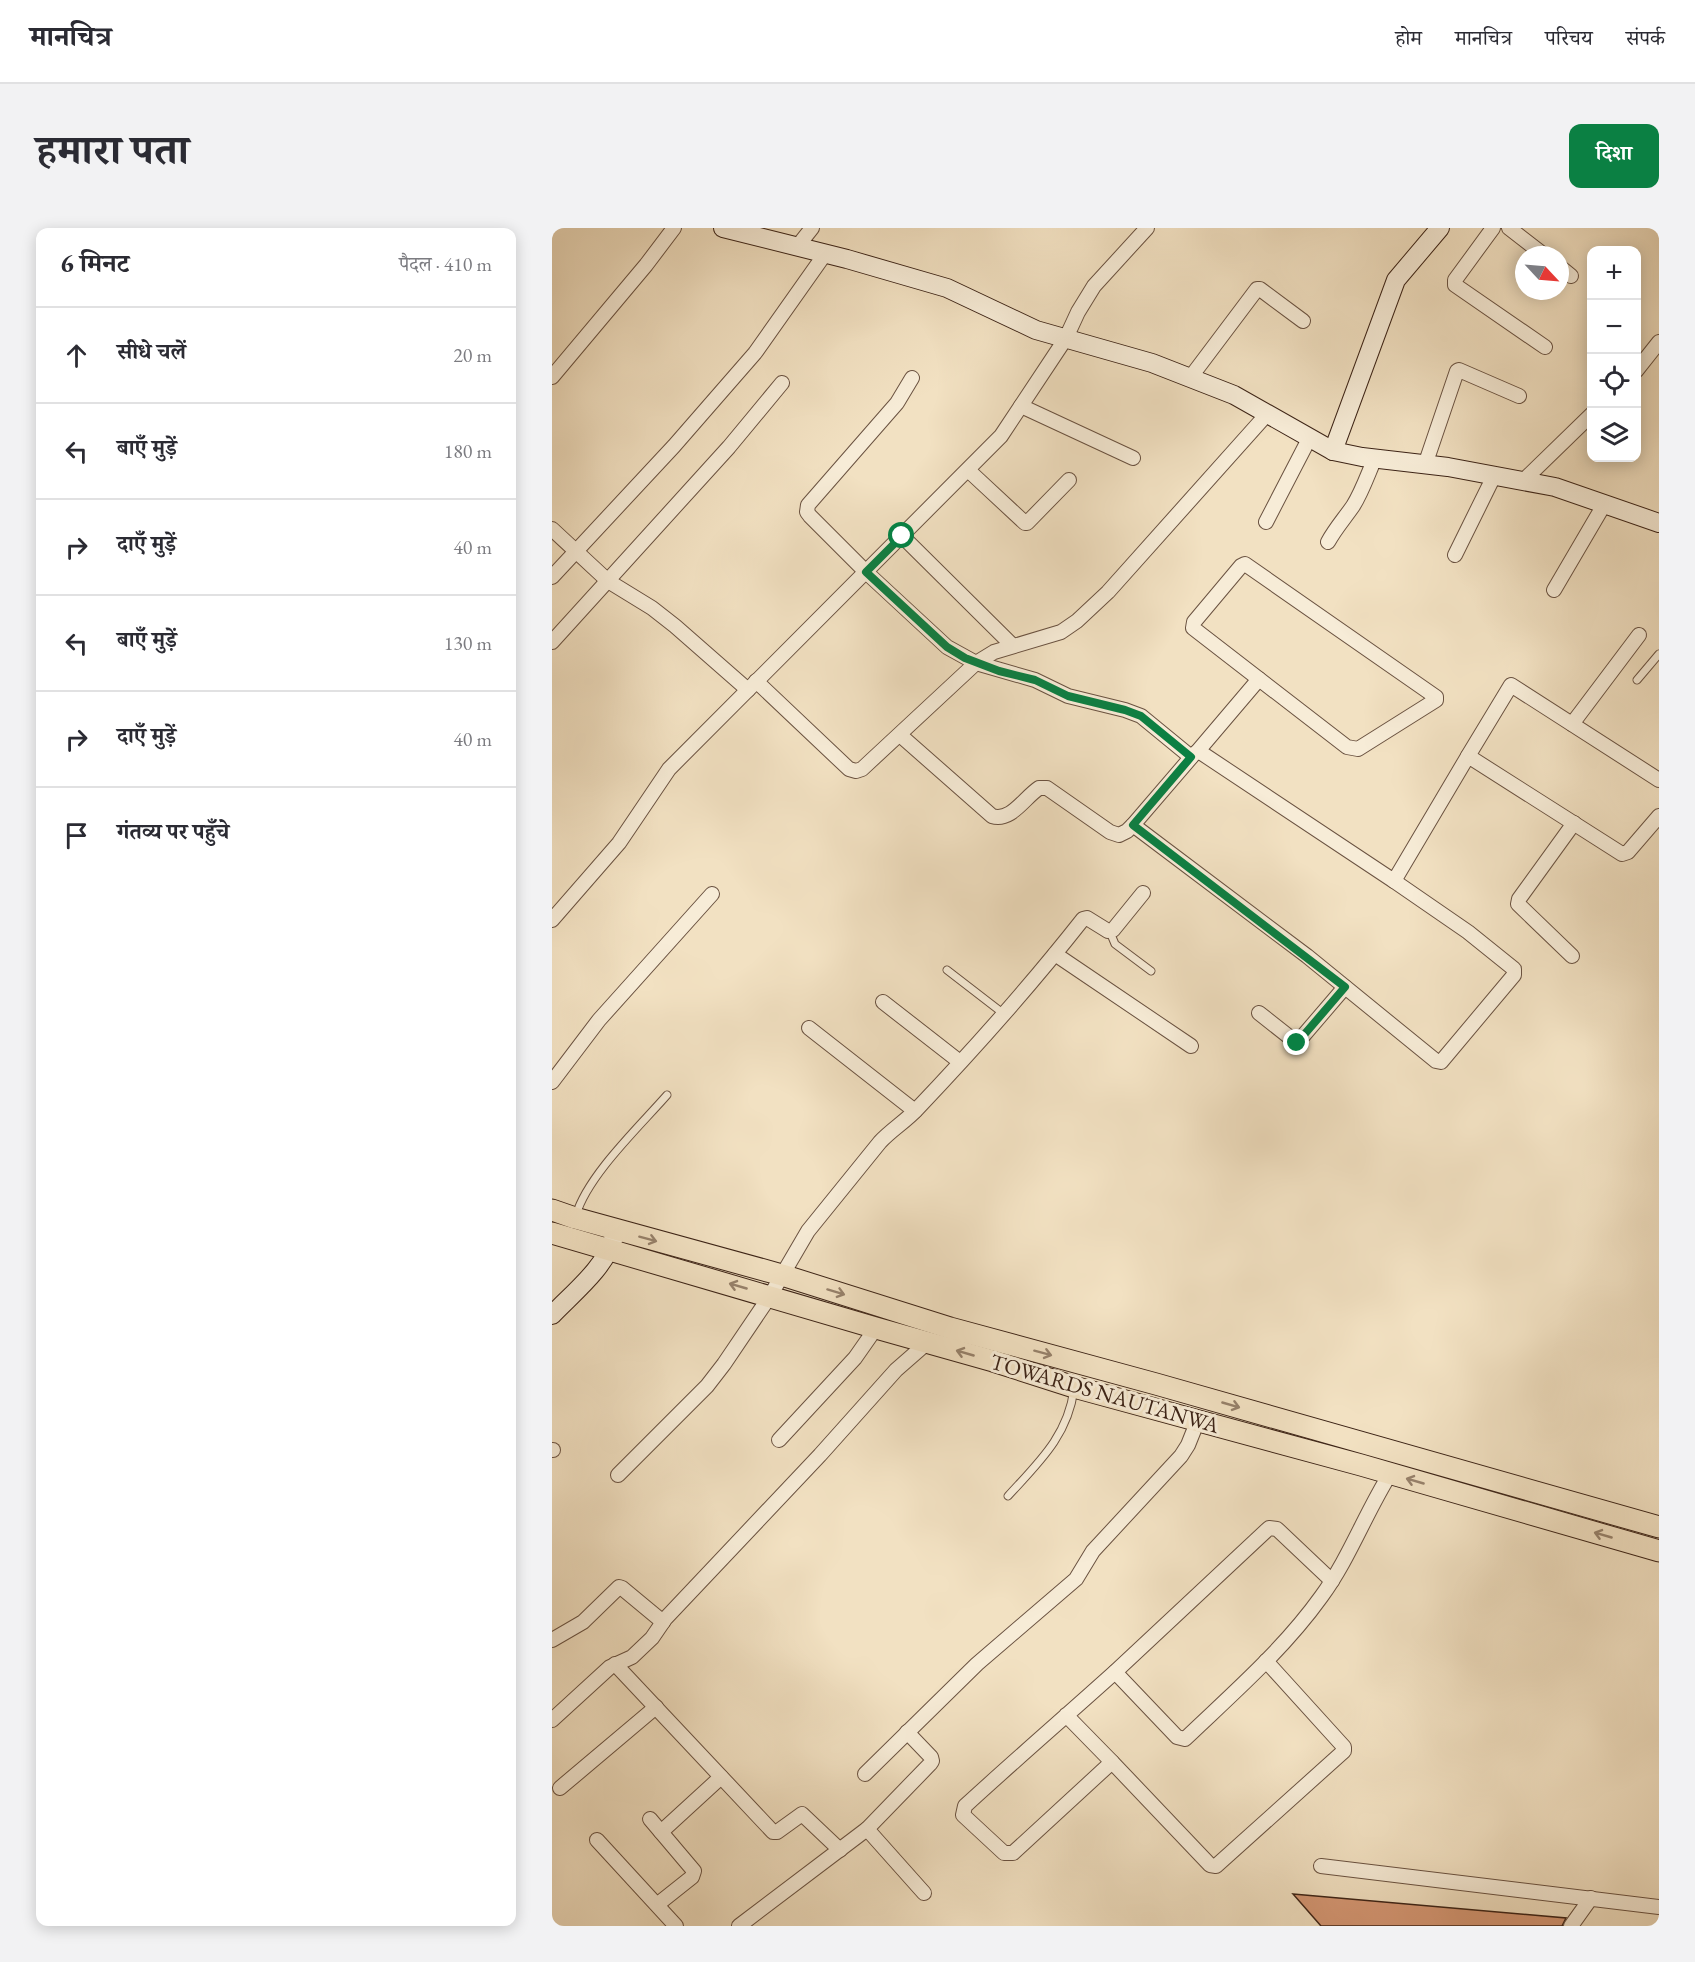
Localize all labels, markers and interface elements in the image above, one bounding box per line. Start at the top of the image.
text: मानचित्र [30,18,112,54]
text: होम [1395,24,1422,51]
text: मानचित्र [1455,24,1512,51]
text: परिचय [1545,24,1593,51]
text: संपर्क [1626,24,1665,51]
text: हमारा पता [36,122,189,177]
button: दिशा [1569,124,1659,188]
text: 6 मिनट [60,246,129,280]
north arrow [1515,246,1569,300]
map controls [1587,246,1641,462]
button: + [1587,246,1641,300]
text: पैदल · 410 m [399,251,492,277]
button: − [1587,300,1641,354]
text: सीधे चलें [117,337,186,366]
icon: ahead [60,339,93,372]
text: 20 m [453,342,492,368]
button: locate [1587,354,1641,408]
button: layers [1587,408,1641,462]
text: बाएँ मुड़ें [117,433,177,462]
icon: left [60,435,93,468]
text: 180 m [444,438,492,464]
route start [888,522,914,548]
text: दाएँ मुड़ें [117,529,176,558]
icon: right [60,531,93,564]
text: 40 m [453,534,492,560]
text: बाएँ मुड़ें [117,625,177,654]
icon: left [60,627,93,660]
text: 130 m [444,630,492,656]
text: दाएँ मुड़ें [117,721,176,750]
icon: right [60,723,93,756]
text: 40 m [453,726,492,752]
text: गंतव्य पर पहुँचे [117,817,229,846]
icon: arrive [60,819,93,852]
route end [1283,1029,1309,1055]
one-way arrow [638,1233,657,1245]
one-way arrow [729,1280,748,1291]
one-way arrow [826,1287,845,1298]
one-way arrow [956,1347,975,1358]
street label: TOWARDS NAUTANWA [987,1347,1223,1440]
one-way arrow [1033,1348,1052,1359]
one-way arrow [1221,1400,1240,1411]
one-way arrow [1406,1475,1425,1486]
one-way arrow [1594,1529,1613,1540]

